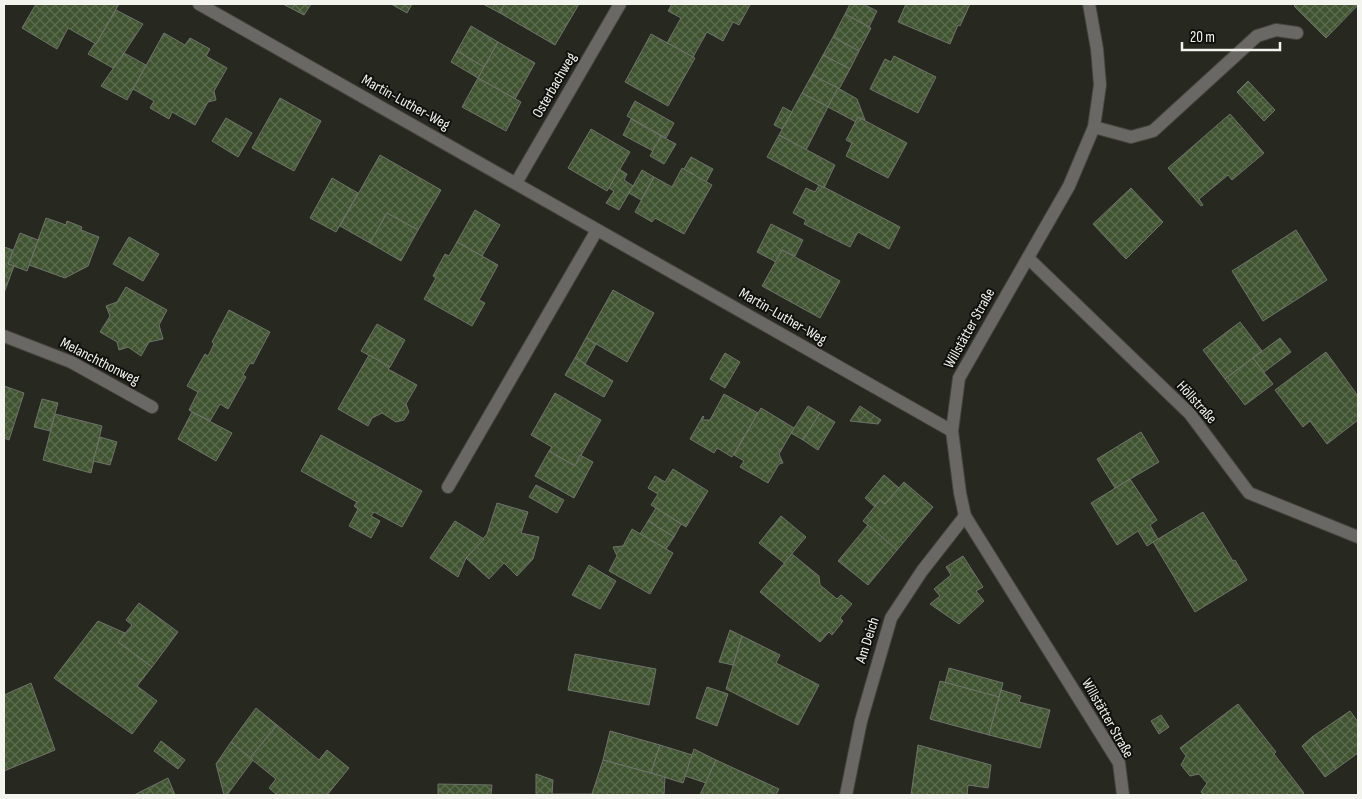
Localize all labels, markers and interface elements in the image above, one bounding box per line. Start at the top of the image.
scale bar [1182,20,1280,52]
text: 20 m [1190,28,1215,47]
street label: Osterbachweg [528,49,581,121]
street label: Martin-Luther-Weg [358,70,453,135]
street label: Martin-Luther-Weg [735,284,830,349]
street label: Willstätter Straße [940,285,999,372]
street label: Melanchthonweg [57,333,143,390]
street label: Höllstraße [1172,377,1221,428]
street label: Am Deich [851,615,884,667]
street label: Willstätter Straße [1077,675,1138,761]

